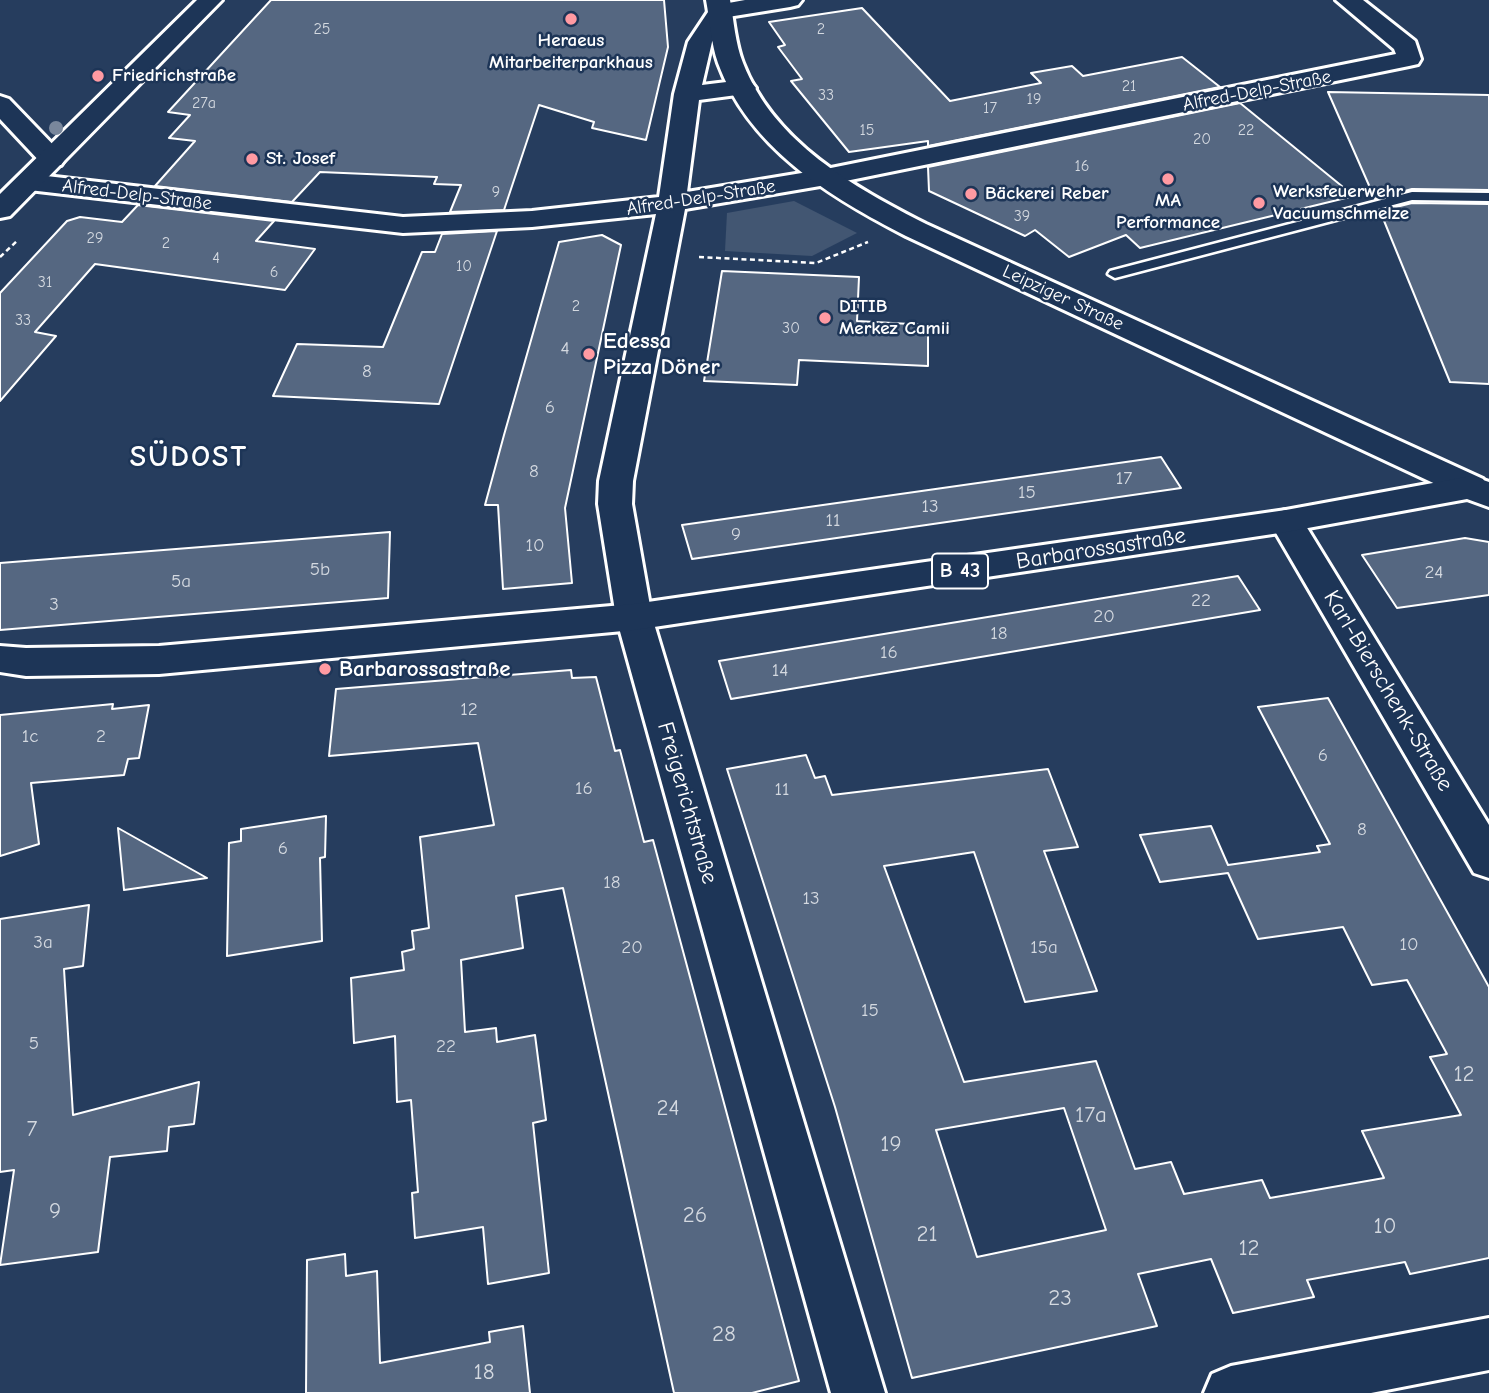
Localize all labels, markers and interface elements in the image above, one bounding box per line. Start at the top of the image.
marker: Heraeus Mitarbeiterparkhaus [563,11,579,27]
house number: 25 [313,19,331,39]
house number: 2 [817,19,825,39]
place label: Heraeus Mitarbeiterparkhaus [489,30,653,74]
place label: Friedrichstraße [112,65,236,87]
street label: Alfred-Delp-Straße [1181,65,1333,117]
marker: Friedrichstraße [90,68,106,84]
house number: 21 [1122,76,1136,96]
house number: 33 [818,85,834,105]
house number: 19 [1027,89,1041,109]
house number: 27a [192,93,216,113]
house number: 17 [983,98,997,118]
house number: 15 [859,120,875,140]
house number: 22 [1238,120,1254,140]
house number: 20 [1193,129,1211,149]
place label: St. Josef [266,148,335,170]
marker: St. Josef [244,151,260,167]
house number: 16 [1074,156,1090,176]
marker: MA Performance [1160,171,1176,187]
street label: Alfred-Delp-Straße [61,175,213,215]
street label: Alfred-Delp-Straße [625,175,777,221]
place label: Werksfeuerwehr Vacuumschmelze [1273,181,1409,225]
house number: 9 [492,182,500,202]
place label: Bäckerei Reber [985,183,1109,205]
marker: Bäckerei Reber [963,186,979,202]
place label: MA Performance [1116,190,1220,234]
marker: Werksfeuerwehr Vacuumschmelze [1251,195,1267,211]
house number: 39 [1014,206,1030,226]
house number: 29 [87,228,103,248]
house number: 2 [162,233,170,253]
house number: 4 [212,248,220,268]
house number: 10 [456,256,472,276]
street label: Leipziger Straße [999,260,1127,336]
house number: 6 [270,262,278,282]
house number: 31 [38,272,52,292]
house number: 2 [572,296,580,316]
place label: DITIB Merkez Camii [839,296,950,340]
house number: 33 [15,310,31,330]
marker: DITIB Merkez Camii [817,310,833,326]
house number: 30 [782,318,800,338]
place label: Edessa Pizza Döner [603,327,720,381]
house number: 4 [560,338,570,360]
marker: Edessa Pizza Döner [581,346,597,362]
house number: 8 [362,361,372,383]
house number: 6 [545,397,555,419]
district label: SÜDOST [131,440,247,476]
house number: 8 [529,461,539,483]
house number: 17 [1116,468,1132,490]
house number: 15 [1018,482,1036,504]
house number: 13 [921,496,939,518]
house number: 11 [825,510,841,532]
street label: Barbarossastraße [1014,522,1188,576]
house number: 9 [731,524,741,546]
house number: 10 [525,535,545,557]
road number: B 43 [932,554,988,588]
house number: 5b [310,559,330,581]
house number: 24 [1424,562,1444,584]
house number: 5a [171,571,191,593]
street label: Karl-Bierschenk-Straße [1317,586,1459,796]
house number: 22 [1191,590,1211,612]
house number: 3 [49,594,59,616]
house number: 20 [1093,606,1115,628]
house number: 18 [990,623,1008,645]
house number: 16 [880,642,898,664]
place label: Barbarossastraße [339,655,511,683]
house number: 14 [772,660,788,682]
marker: Barbarossastraße [317,661,333,677]
house number: 12 [460,699,478,721]
street label: Freigerichtstraße [651,719,723,887]
house number: 1c [22,726,38,748]
house number: 2 [96,726,106,748]
house number: 6 [1318,745,1328,767]
house number: 16 [575,778,593,800]
house number: 11 [774,779,790,801]
house number: 8 [1357,819,1367,841]
house number: 6 [278,838,288,860]
house number: 18 [603,872,621,894]
house number: 13 [802,888,820,910]
house number: 3a [33,932,53,954]
house number: 10 [1399,934,1419,956]
house number: 20 [621,937,643,959]
house number: 15a [1030,937,1058,959]
house number: 15 [861,1000,879,1022]
house number: 5 [29,1033,39,1055]
house number: 22 [436,1036,456,1058]
house number: 12 [1453,1060,1475,1088]
house number: 24 [656,1094,680,1122]
house number: 17a [1075,1101,1107,1129]
house number: 7 [27,1115,37,1143]
house number: 19 [880,1130,902,1158]
house number: 9 [49,1197,61,1225]
house number: 26 [683,1201,707,1229]
house number: 10 [1373,1212,1397,1240]
house number: 21 [916,1220,938,1248]
house number: 12 [1238,1234,1260,1262]
house number: 23 [1048,1284,1072,1312]
house number: 28 [712,1320,736,1348]
house number: 18 [474,1358,494,1386]

